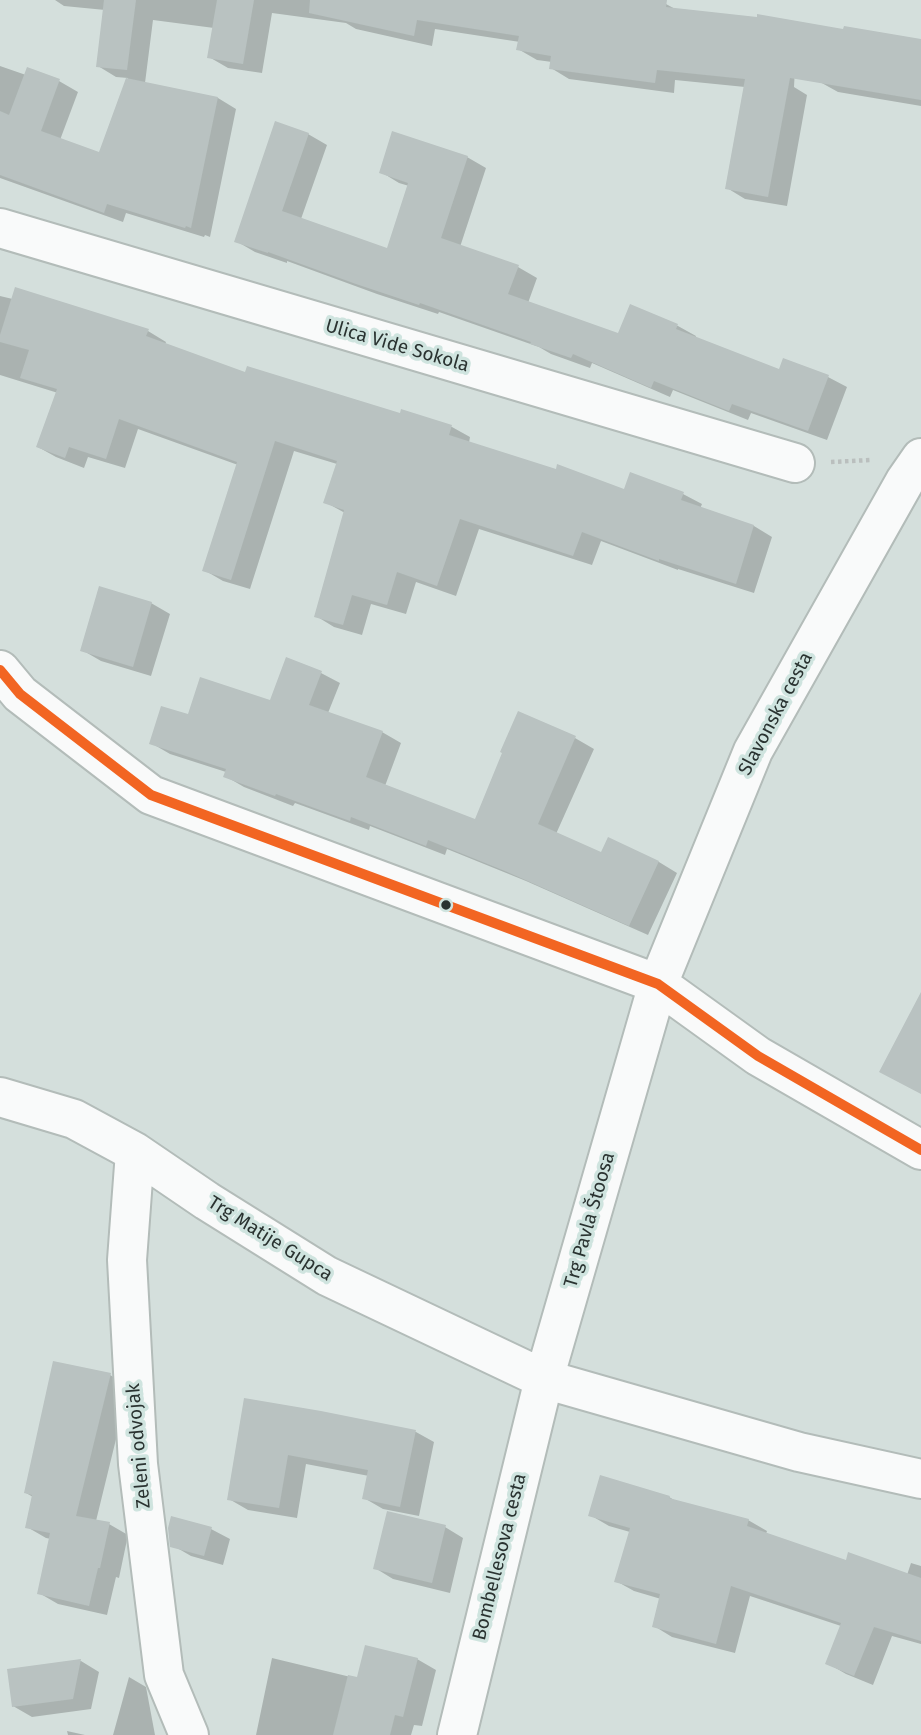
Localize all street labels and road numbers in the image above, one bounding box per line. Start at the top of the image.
street label: Ulica Vide Sokola [323,315,471,377]
street label: Slavonska cesta [734,649,818,779]
street label: Trg Pavla Štoosa [560,1150,620,1290]
street label: Trg Matije Gupca [203,1191,337,1287]
street label: Zeleni odvojak [122,1383,156,1509]
street label: Bombellesova cesta [468,1471,532,1643]

